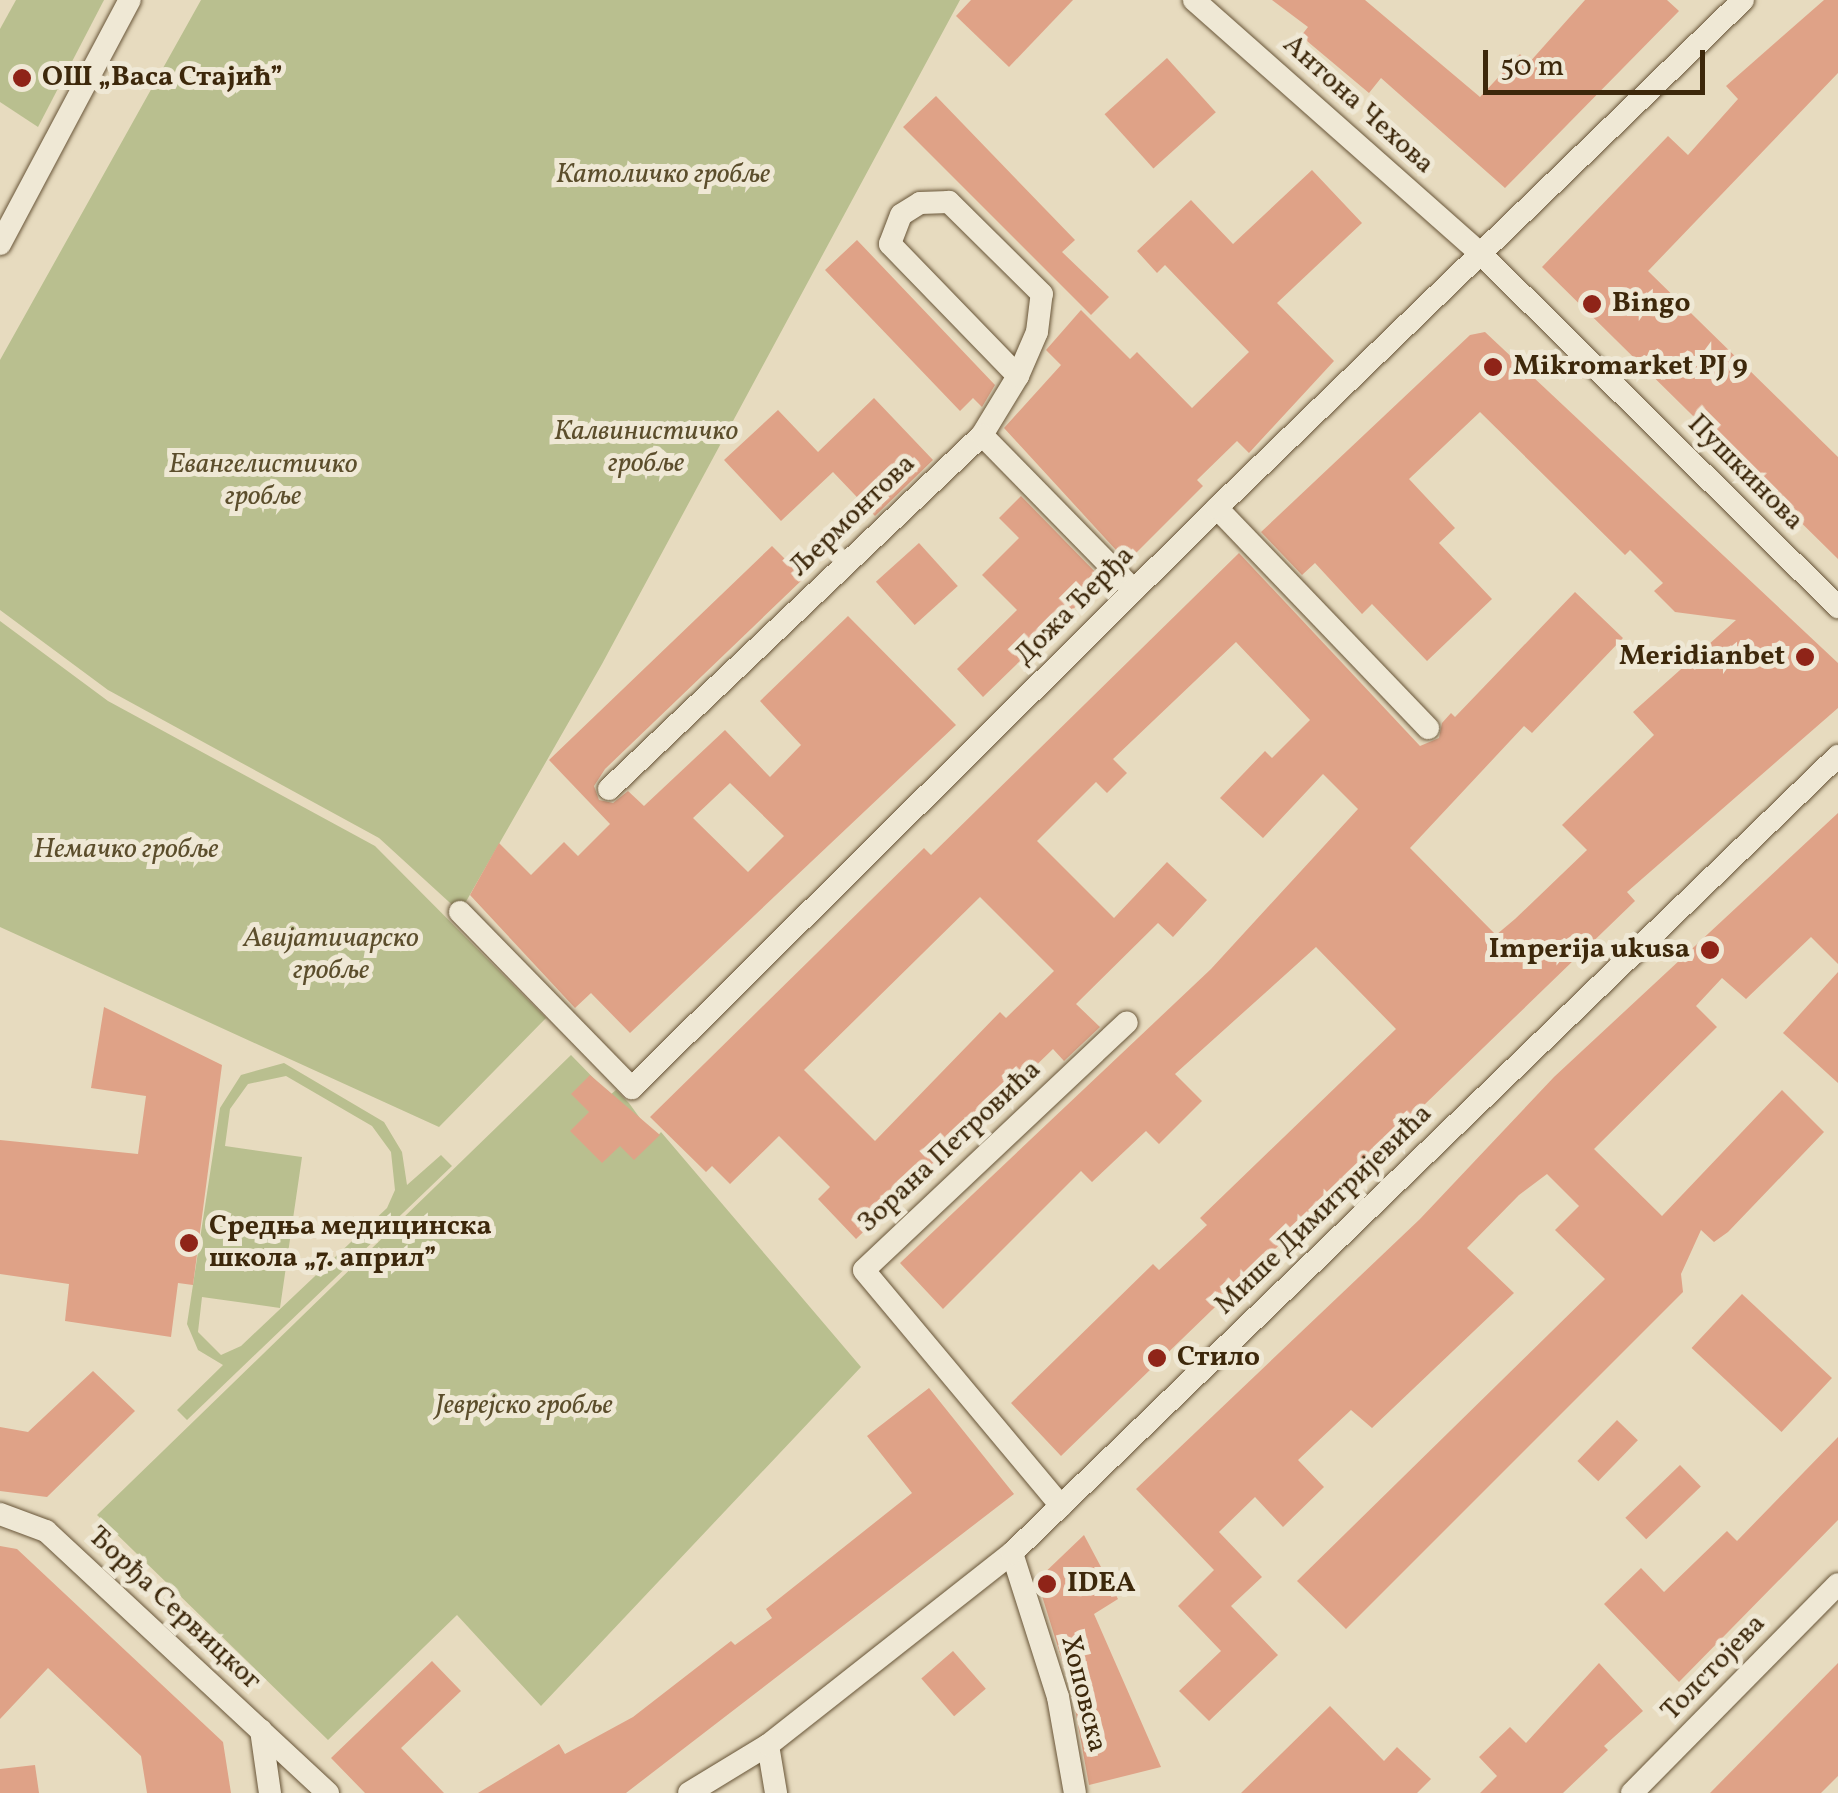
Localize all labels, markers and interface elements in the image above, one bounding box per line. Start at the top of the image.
street label: Антона Чехова [1275,28,1441,182]
scale bar [1488,30,1710,92]
text: 50 m [1500,46,1564,88]
place label: ОШ „Васа Стајић” [42,61,283,95]
marker: ОШ „Васа Стајић” [11,67,33,89]
park label: Католичко гробље [556,158,770,192]
place label: Bingo [1612,287,1690,321]
marker: Bingo [1581,293,1603,315]
place label: Mikromarket PJ 9 [1513,350,1748,384]
marker: Mikromarket PJ 9 [1482,356,1504,378]
street label: Пушкинова [1680,408,1810,538]
park label: Калвинистичко гробље [554,415,738,481]
park label: Евангелистичко гробље [168,448,358,514]
street label: Љермонтова [783,448,923,584]
street label: Дожа Ђерђа [1008,539,1142,673]
place label: Meridianbet [1619,640,1785,674]
marker: Meridianbet [1794,646,1816,668]
park label: Немачко гробље [34,833,218,867]
park label: Авијатичарско гробље [243,922,419,988]
place label: Imperija ukusa [1489,933,1690,967]
marker: Imperija ukusa [1699,939,1721,961]
street label: Зорана Петровића [851,1053,1049,1241]
street label: Мише Димитријевића [1208,1098,1440,1322]
place label: Средња медицинска школа „7. април” [209,1210,492,1276]
marker: Средња медицинска школа „7. април” [178,1232,200,1254]
place label: Стило [1177,1341,1260,1375]
marker: Стило [1146,1347,1168,1369]
park label: Јеврејско гробље [435,1389,613,1423]
street label: Ђорђа Сервицког [80,1520,268,1698]
place label: IDEA [1067,1567,1136,1601]
marker: IDEA [1036,1573,1058,1595]
street label: Толстојева [1655,1608,1773,1728]
street label: Хоповска [1052,1632,1114,1756]

